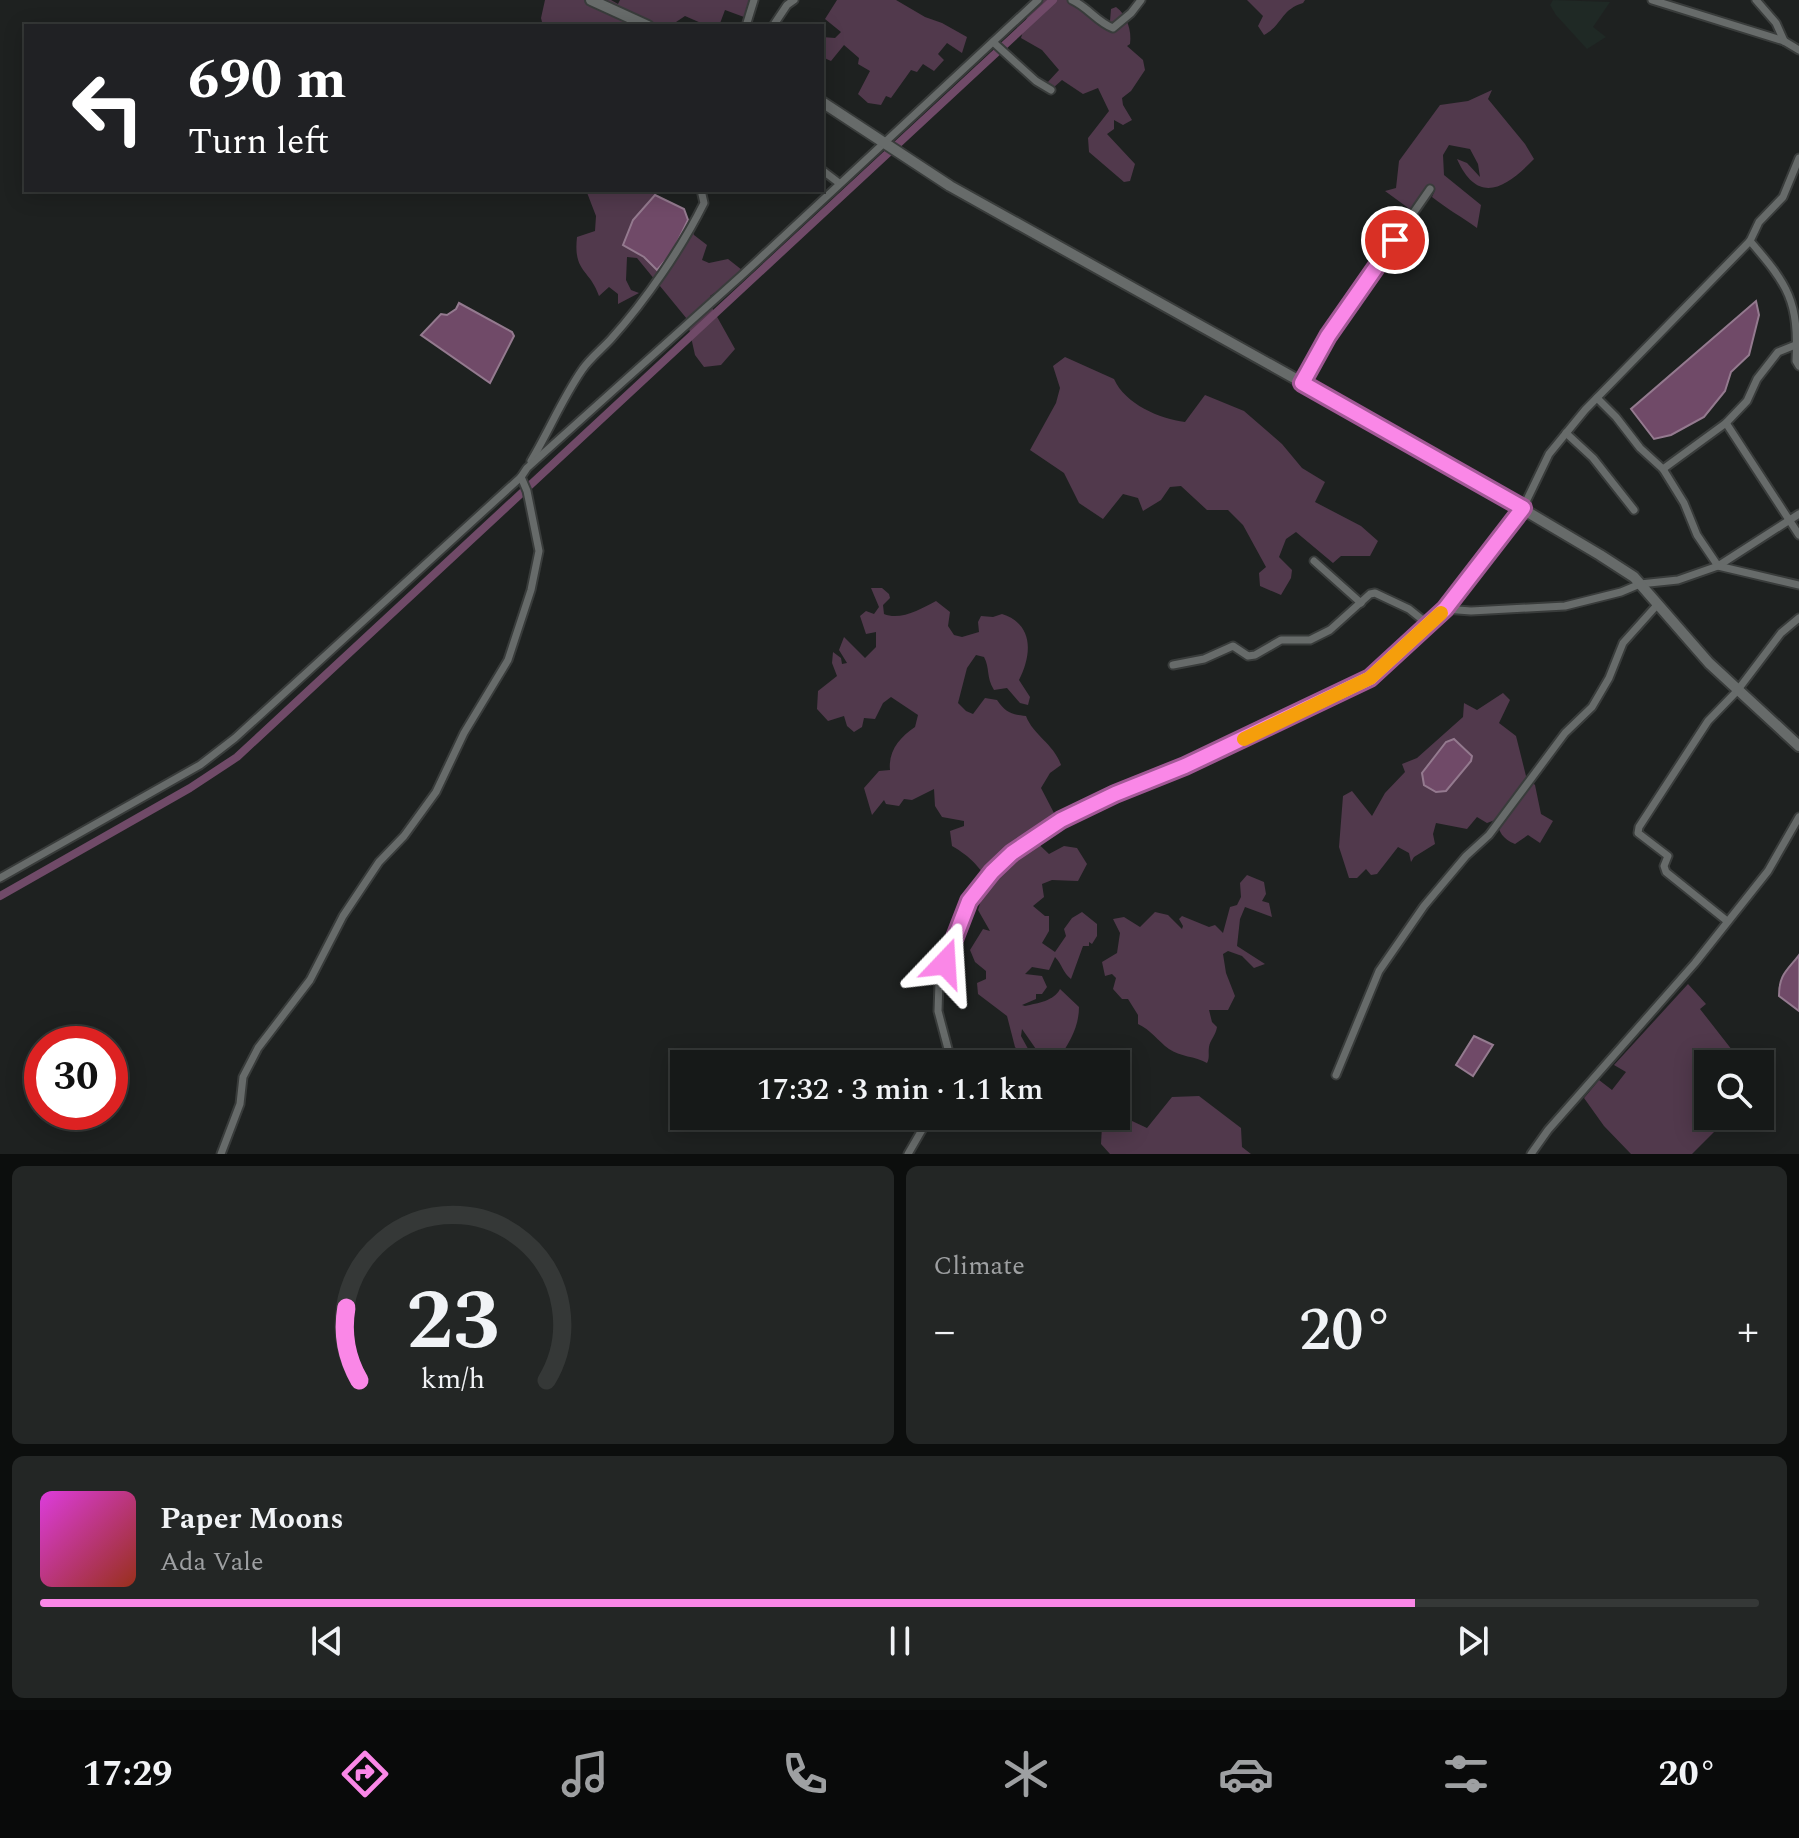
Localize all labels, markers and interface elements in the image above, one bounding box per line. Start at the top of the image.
text: 690 m [188,38,347,123]
icon: left [56,56,160,160]
text: Turn left [188,115,329,170]
pin [1361,206,1429,274]
icon: arrive [1373,218,1417,262]
position arrow [903,921,987,1005]
speed limit sign: 30 [24,1026,128,1130]
map controls [1694,1050,1774,1130]
button: search [1694,1050,1774,1130]
text: 17:32 · 3 min · 1.1 km [757,1067,1043,1113]
text: Climate [934,1246,1025,1286]
text: 23 [406,1259,499,1386]
text: 20° [1299,1285,1393,1377]
text: − [934,1298,956,1365]
text: + [1737,1298,1759,1365]
text: km/h [421,1358,485,1401]
text: Paper Moons [160,1496,344,1542]
text: Ada Vale [160,1542,263,1582]
icon: previous [305,1619,349,1663]
icon: pause [878,1619,922,1663]
icon: next [1451,1619,1495,1663]
icon: directions [337,1746,393,1802]
icon: music [557,1746,613,1802]
icon: phone [777,1746,833,1802]
icon: climate [998,1746,1054,1802]
icon: car [1218,1746,1274,1802]
icon: filters [1438,1746,1494,1802]
text: 17:29 [82,1747,173,1802]
text: 20° [1658,1747,1717,1802]

